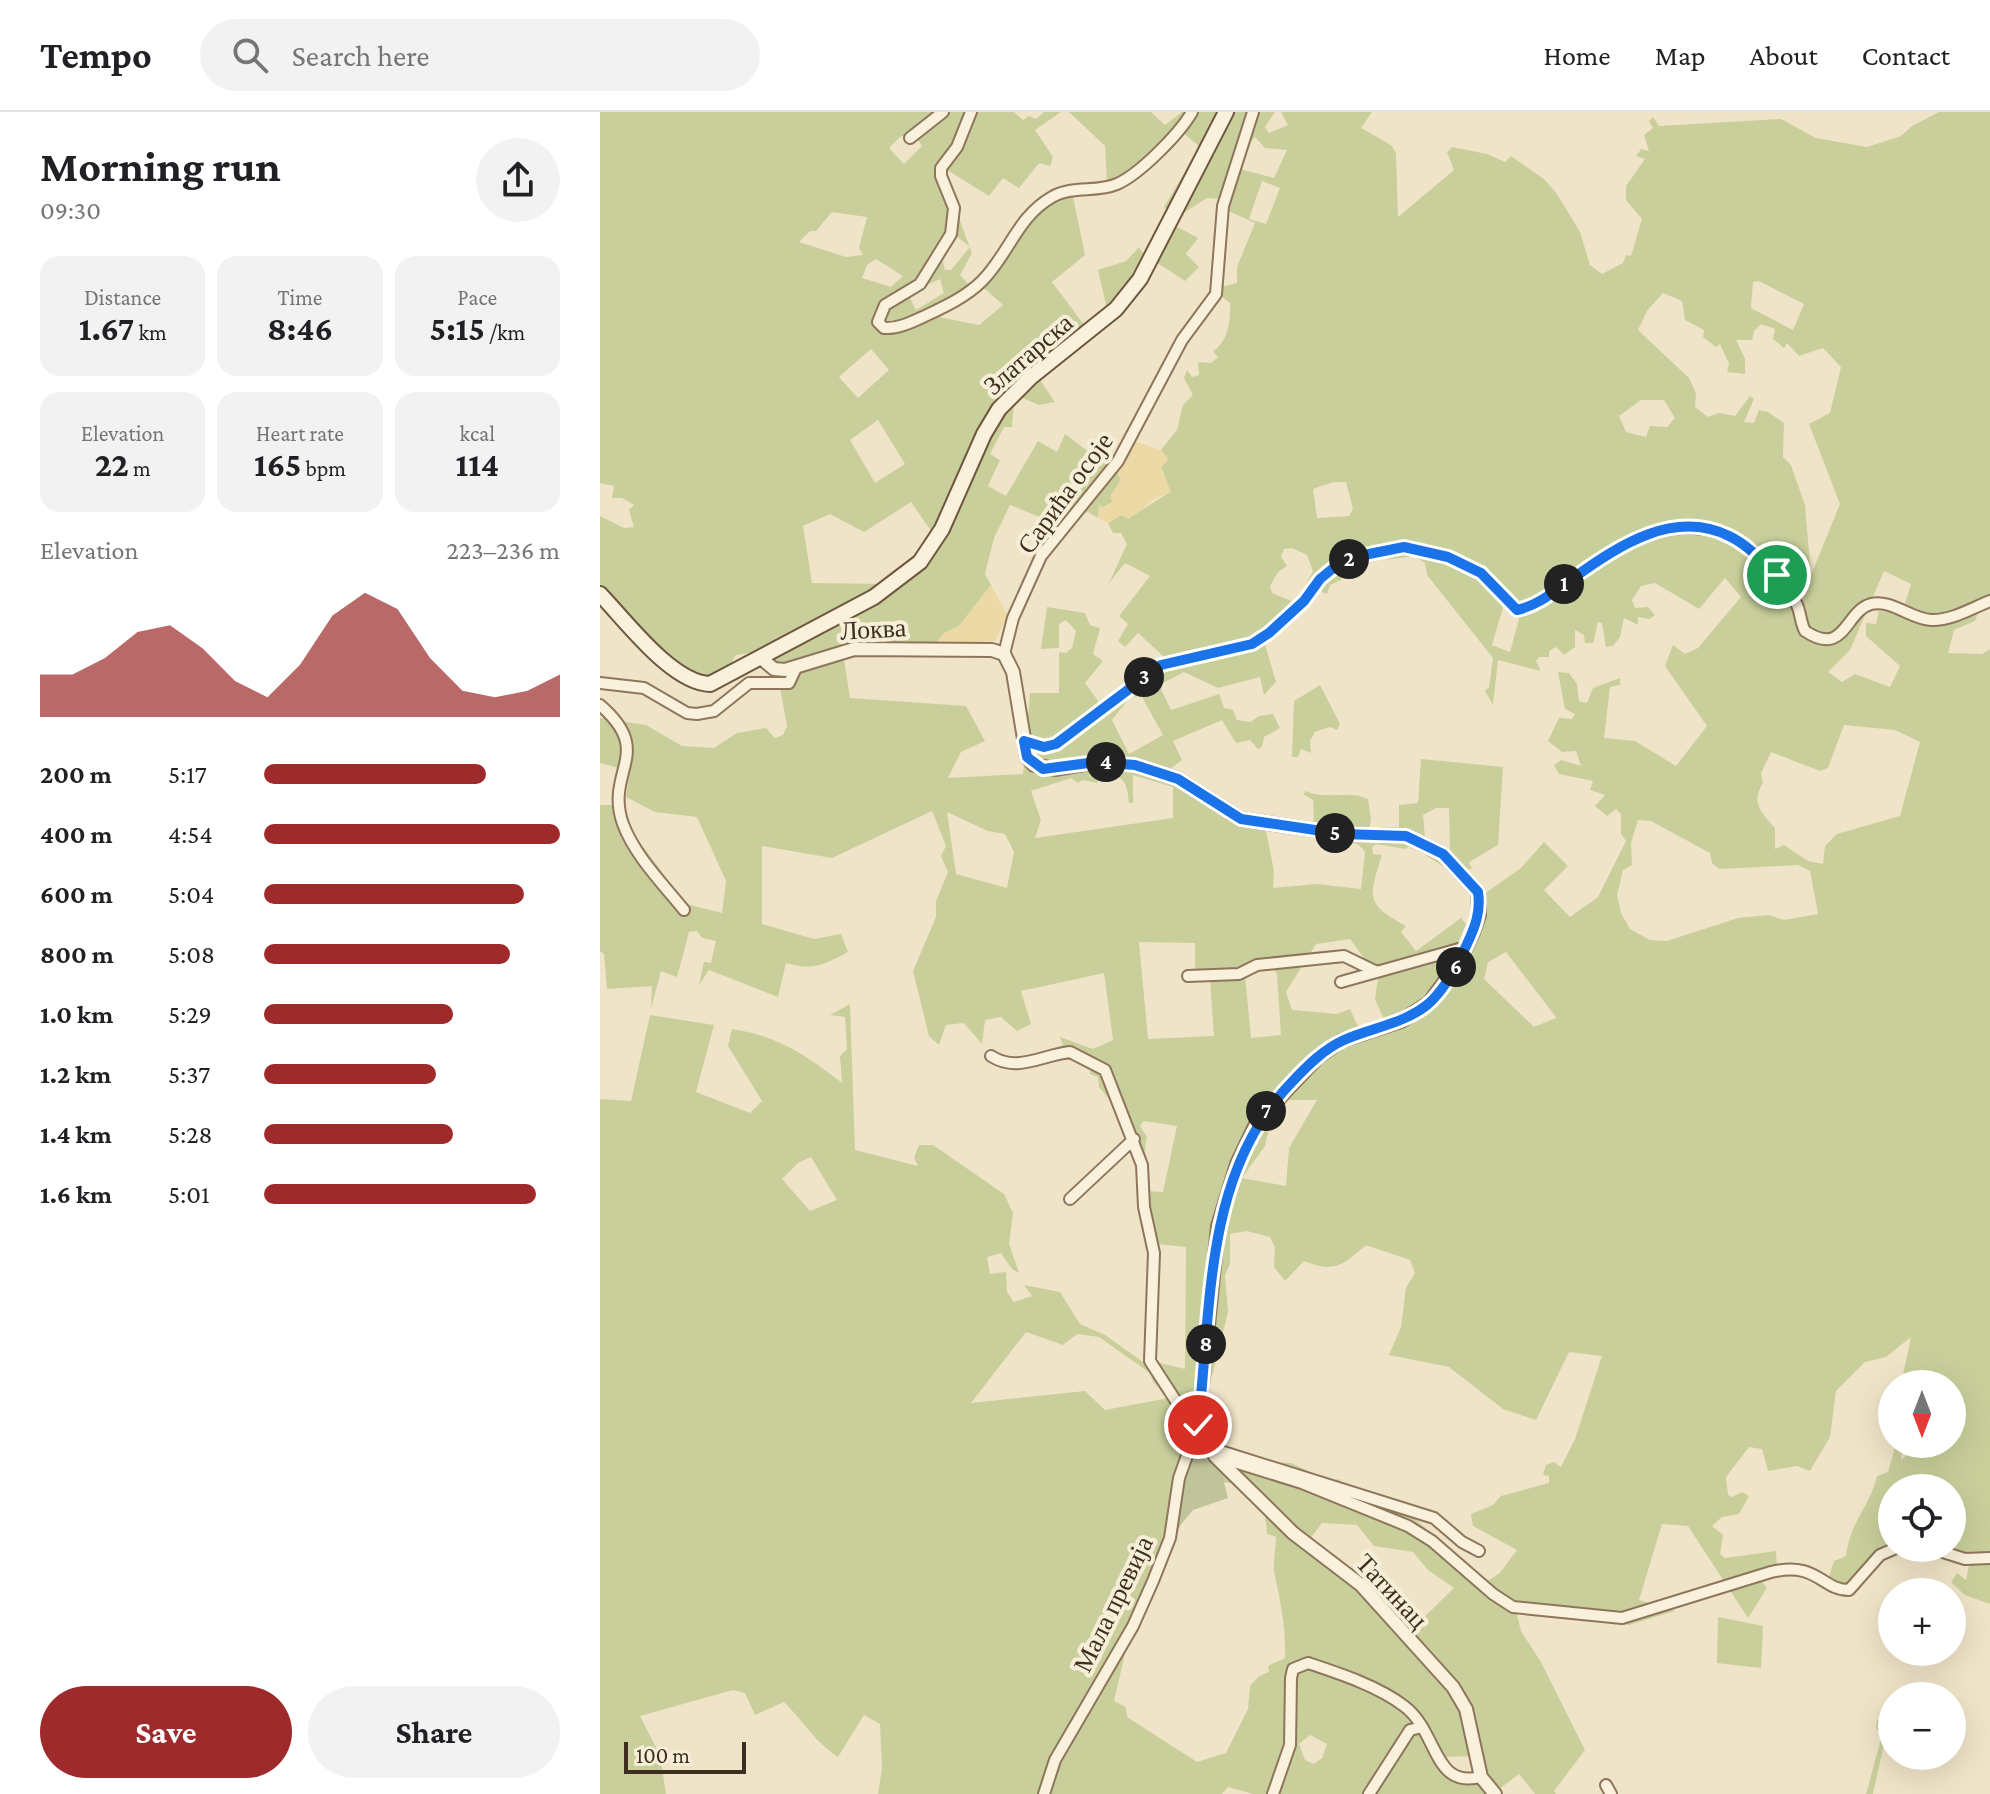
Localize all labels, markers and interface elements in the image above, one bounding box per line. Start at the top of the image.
search box [200,19,760,91]
icon: search [228,33,272,77]
text: Tempo [40,34,152,76]
text: Search here [292,39,429,72]
text: Home [1544,40,1611,71]
text: Map [1655,40,1706,71]
text: About [1750,40,1818,71]
text: Contact [1862,40,1950,71]
button: share [476,138,560,222]
text: Morning run [40,142,281,190]
text: 09:30 [40,196,101,225]
text: Distance [84,285,161,310]
text: Time [277,285,323,310]
text: Pace [458,285,497,310]
street label: Златарска [978,308,1079,401]
text: 1.67 [79,310,134,347]
text: 8:46 [267,310,333,347]
text: 5:15 [429,310,485,347]
text: km [134,320,167,345]
text: /km [485,320,525,345]
text: Elevation [81,421,164,446]
text: Heart rate [256,421,344,446]
text: kcal [460,421,495,446]
street label: Сарића осоје [1012,427,1119,559]
text: 22 [95,446,129,483]
text: 165 [254,446,301,483]
text: 114 [455,446,499,483]
text: m [129,456,151,481]
text: bpm [301,456,346,481]
text: Elevation [40,536,138,565]
text: 223–236 m [447,536,560,565]
pin: 2 [1329,539,1369,579]
pin [1743,541,1811,609]
text: 2 [1343,546,1355,571]
icon: arrive [1755,553,1799,597]
pin: 1 [1544,564,1584,604]
text: 1 [1560,571,1568,596]
street label: Локва [839,613,907,646]
pin: 3 [1124,657,1164,697]
text: 3 [1139,664,1149,689]
pin: 4 [1086,742,1126,782]
text: 4 [1100,749,1112,774]
text: 200 m [40,760,112,789]
text: 5:17 [168,760,207,789]
pin: 5 [1315,813,1355,853]
text: 400 m [40,820,113,849]
text: 4:54 [168,820,213,849]
text: 5 [1330,820,1340,845]
text: 600 m [40,880,113,909]
text: 5:04 [168,880,214,909]
text: 800 m [40,940,114,969]
text: 5:08 [168,940,215,969]
pin: 6 [1436,947,1476,987]
text: 6 [1450,954,1462,979]
text: 1.0 km [40,1000,113,1029]
text: 5:29 [168,1000,212,1029]
text: 1.2 km [40,1060,111,1089]
text: 5:37 [168,1060,210,1089]
pin: 7 [1246,1091,1286,1131]
text: 7 [1261,1098,1271,1123]
text: 1.4 km [40,1120,112,1149]
text: 5:28 [168,1120,213,1149]
text: 1.6 km [40,1180,112,1209]
text: 5:01 [168,1180,210,1209]
pin: 8 [1186,1324,1226,1364]
text: 8 [1200,1331,1212,1356]
north arrow [1878,1370,1966,1458]
map controls [1878,1370,1966,1770]
pin [1164,1391,1232,1459]
icon: check [1176,1403,1220,1447]
button: locate [1878,1474,1966,1562]
street label: Мала превија [1068,1531,1159,1677]
street label: Татинац [1350,1548,1433,1634]
button: + [1878,1578,1966,1666]
button: − [1878,1682,1966,1770]
button: Save [40,1686,292,1778]
button: Share [308,1686,560,1778]
scale bar [624,1738,746,1774]
text: 100 m [636,1743,690,1768]

